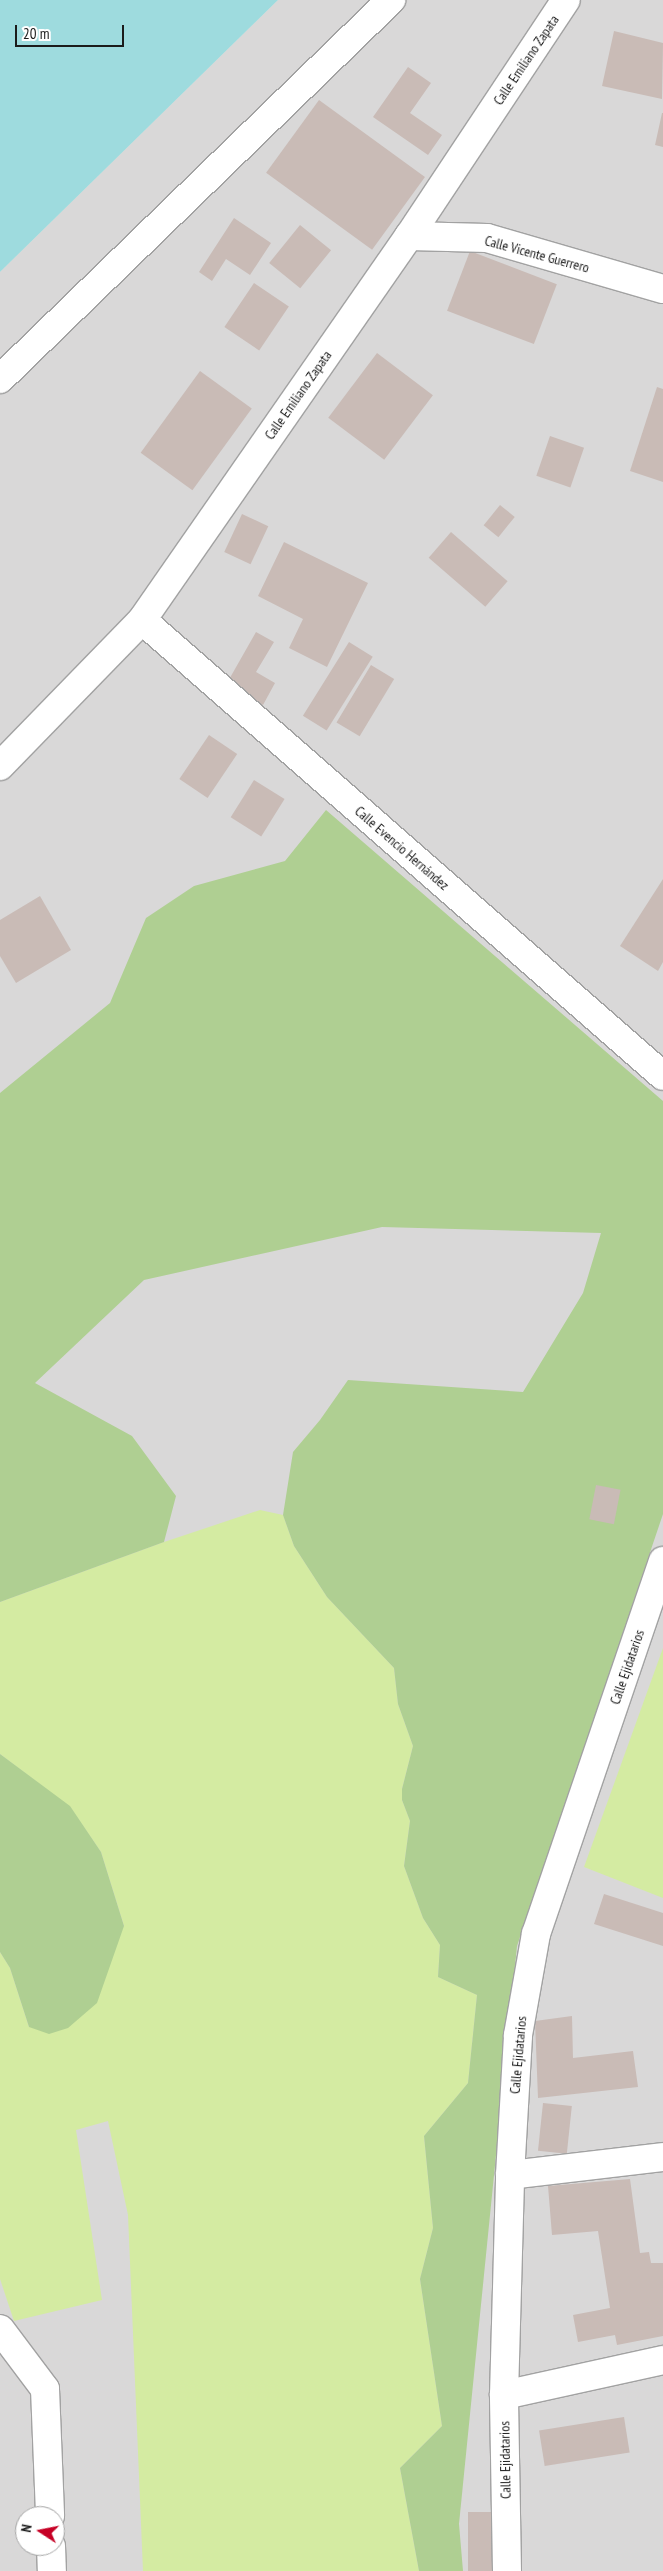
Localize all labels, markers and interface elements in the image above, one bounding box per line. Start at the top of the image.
street label: Calle Emiliano Zapata [490,12,562,108]
scale bar [18,15,126,47]
text: 20 m [23,24,49,43]
street label: Calle Vicente Guerrero [483,232,591,276]
street label: Calle Emiliano Zapata [261,347,335,443]
street label: Calle Evencio Hernández [351,803,453,893]
street label: Calle Ejidatarios [606,1627,648,1707]
street label: Calle Ejidatarios [506,2015,530,2095]
street label: Calle Ejidatarios [496,2421,514,2499]
north arrow [15,2506,65,2556]
text: N [17,2523,36,2534]

